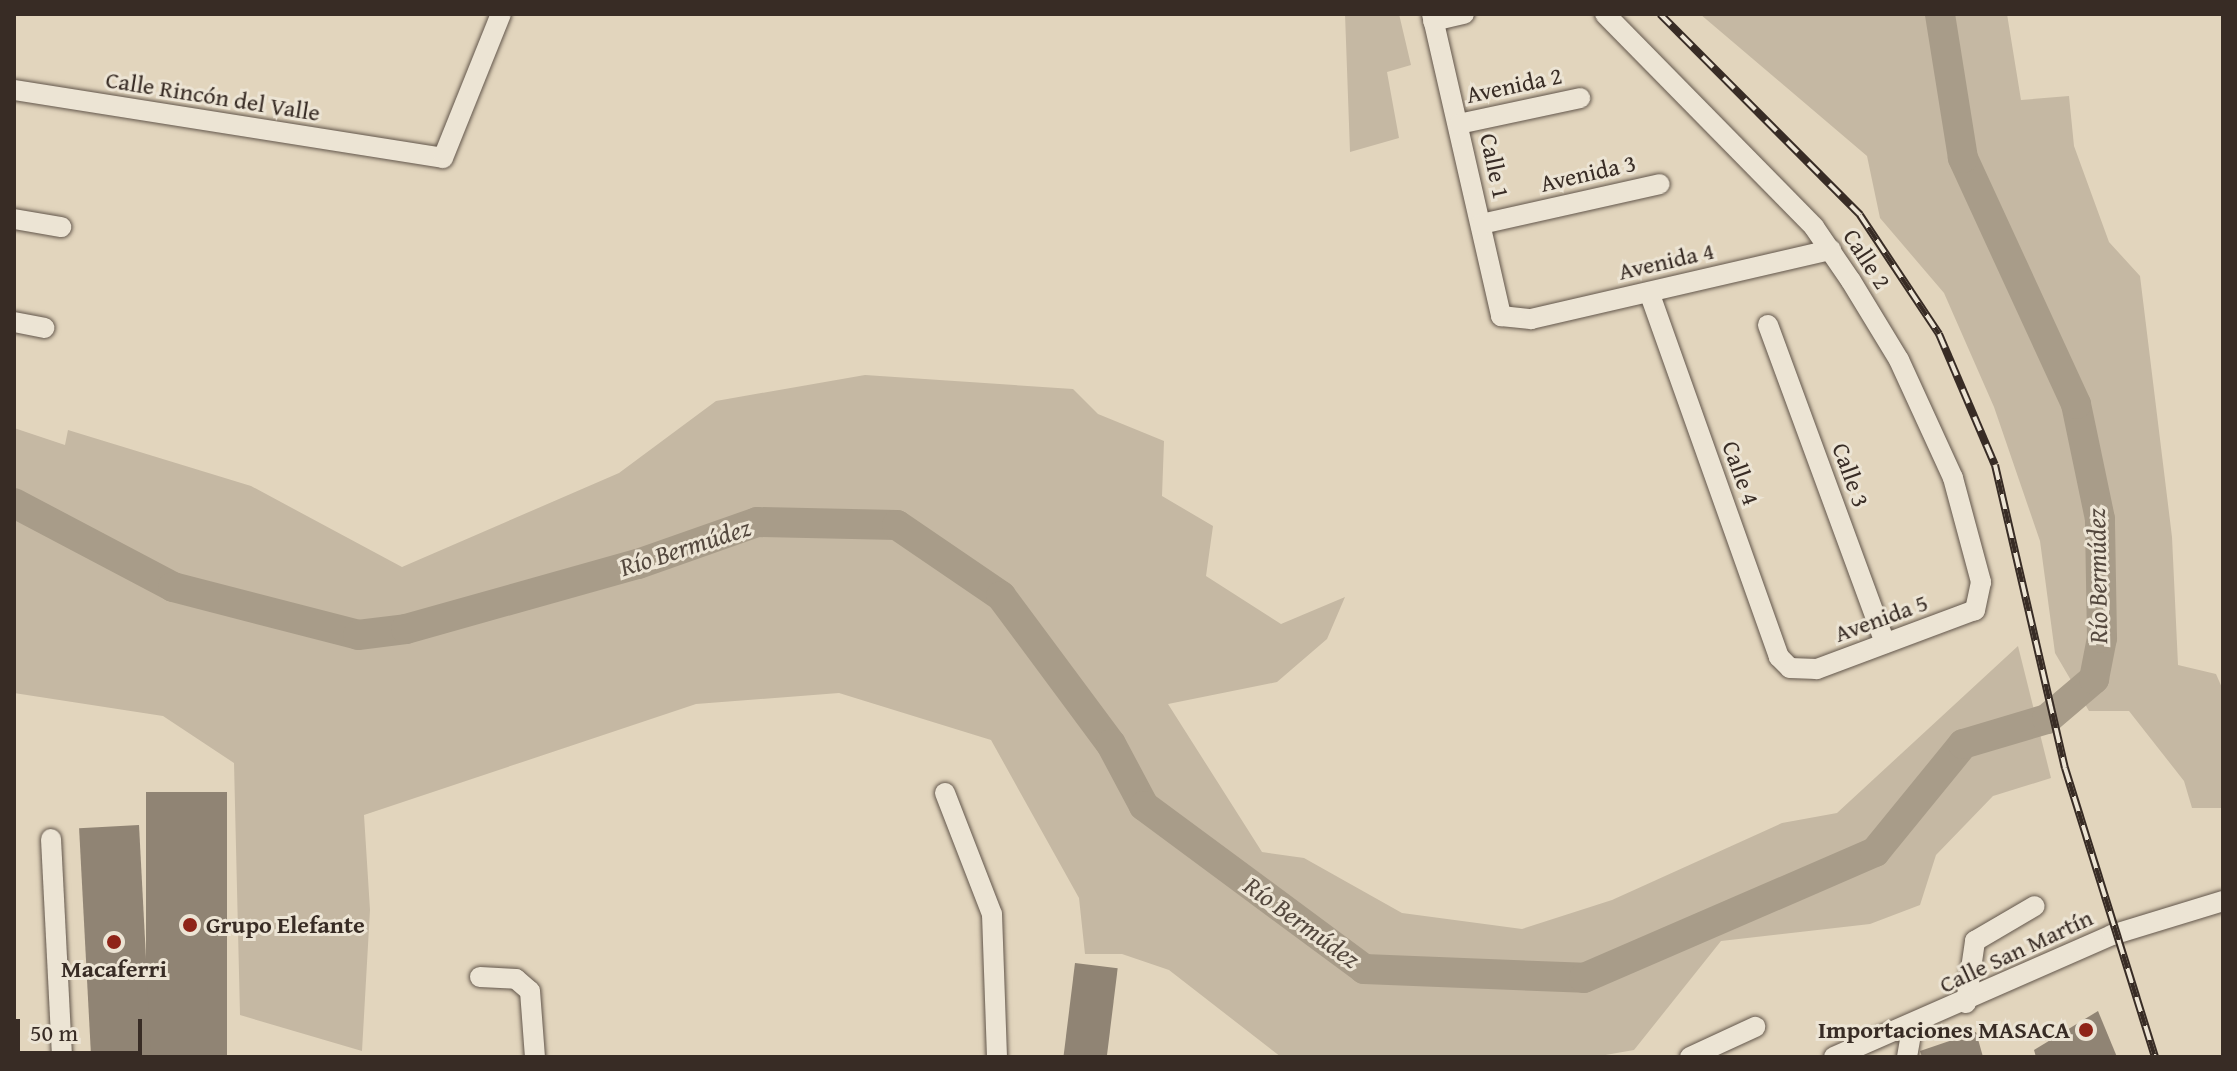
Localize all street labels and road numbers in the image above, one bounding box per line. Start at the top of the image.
street label: Avenida 2 [1463,61,1565,109]
street label: Calle Rincón del Valle [104,65,322,127]
street label: Calle 1 [1474,131,1516,201]
street label: Avenida 3 [1537,148,1639,198]
street label: Calle 2 [1837,223,1897,295]
street label: Avenida 4 [1615,236,1717,286]
street label: Calle 4 [1716,437,1766,509]
street label: Calle 3 [1826,439,1876,511]
street label: Avenida 5 [1830,588,1932,648]
street label: Calle San Martín [1935,903,2097,999]

